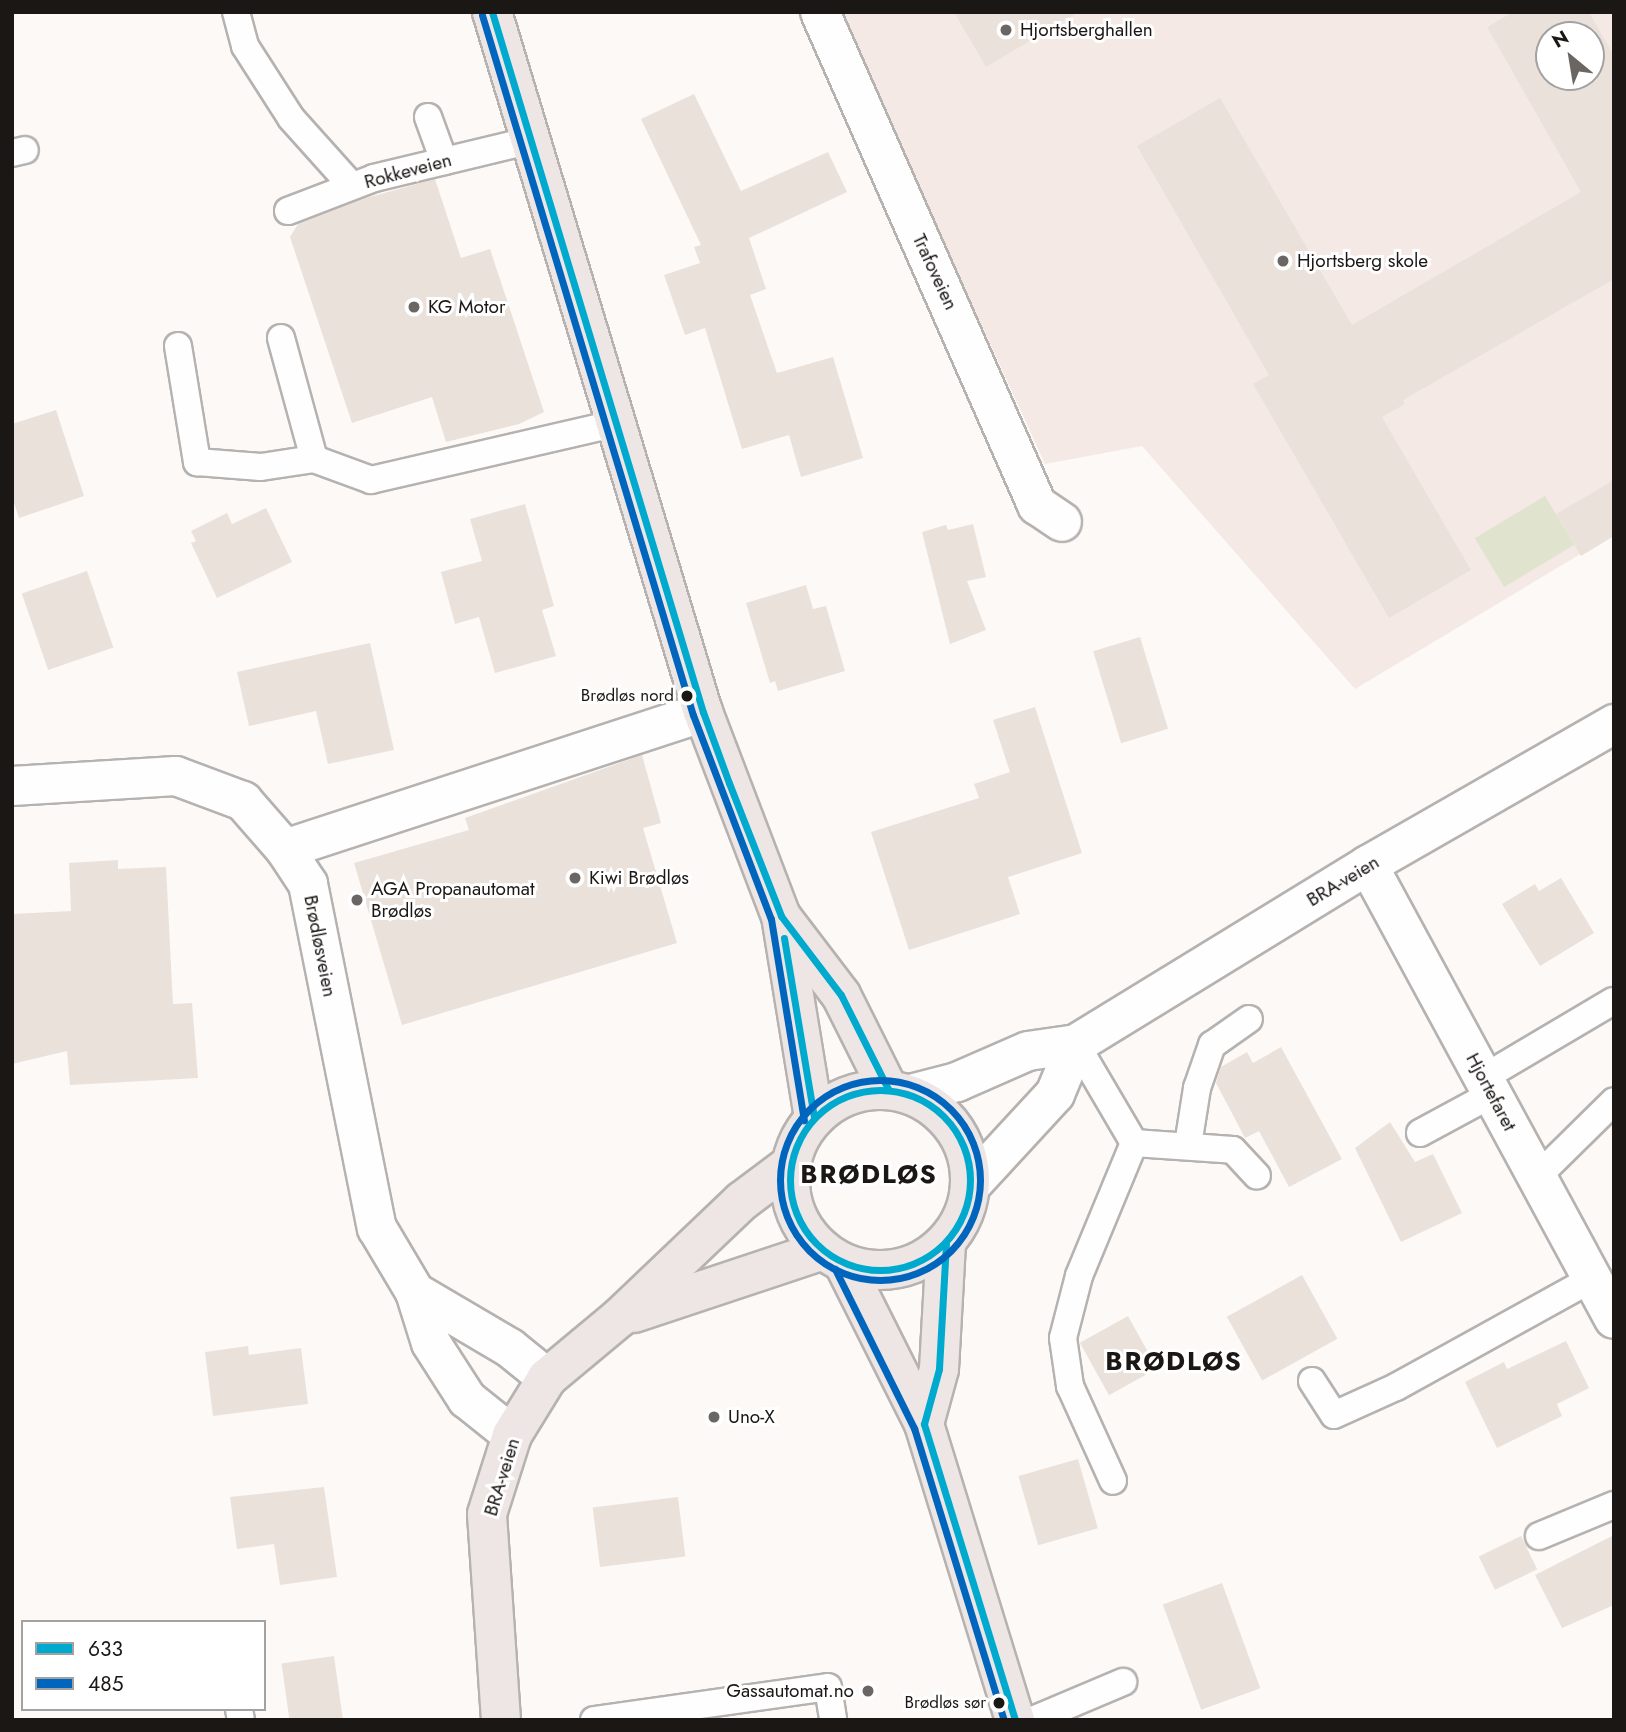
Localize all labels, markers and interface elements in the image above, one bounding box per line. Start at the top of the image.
place label: Hjortsberghallen [1020,19,1153,41]
north arrow [1535,21,1605,91]
marker: Hjortsberghallen [998,22,1014,38]
text: N [1547,24,1574,55]
street label: Rokkeveien [362,148,454,194]
street label: Trafoveien [908,230,962,314]
place label: Hjortsberg skole [1297,250,1428,272]
marker: Hjortsberg skole [1275,253,1291,269]
place label: KG Motor [428,296,505,318]
marker: KG Motor [406,299,422,315]
place label: Brødløs nord [581,686,674,706]
marker: Brødløs nord [680,689,694,703]
street label: BRA-veien [1303,851,1383,911]
place label: Kiwi Brødløs [589,867,689,889]
marker: Kiwi Brødløs [567,870,583,886]
place label: AGA Propanautomat Brødløs [371,878,535,922]
marker: AGA Propanautomat Brødløs [349,892,365,908]
street label: Brødløsveien [299,893,341,999]
street label: Hjortefaret [1461,1049,1521,1135]
district label: BRØDLØS [801,1159,937,1191]
district label: BRØDLØS [1106,1346,1242,1378]
place label: Uno-X [728,1406,775,1428]
marker: Uno-X [706,1409,722,1425]
street label: BRA-veien [479,1435,525,1519]
legend [21,1620,266,1711]
text: 633 [88,1634,123,1664]
text: 485 [88,1669,124,1699]
place label: Gassautomat.no [726,1680,854,1702]
marker: Gassautomat.no [860,1683,876,1699]
place label: Brødløs sør [905,1693,986,1713]
marker: Brødløs sør [992,1696,1006,1710]

